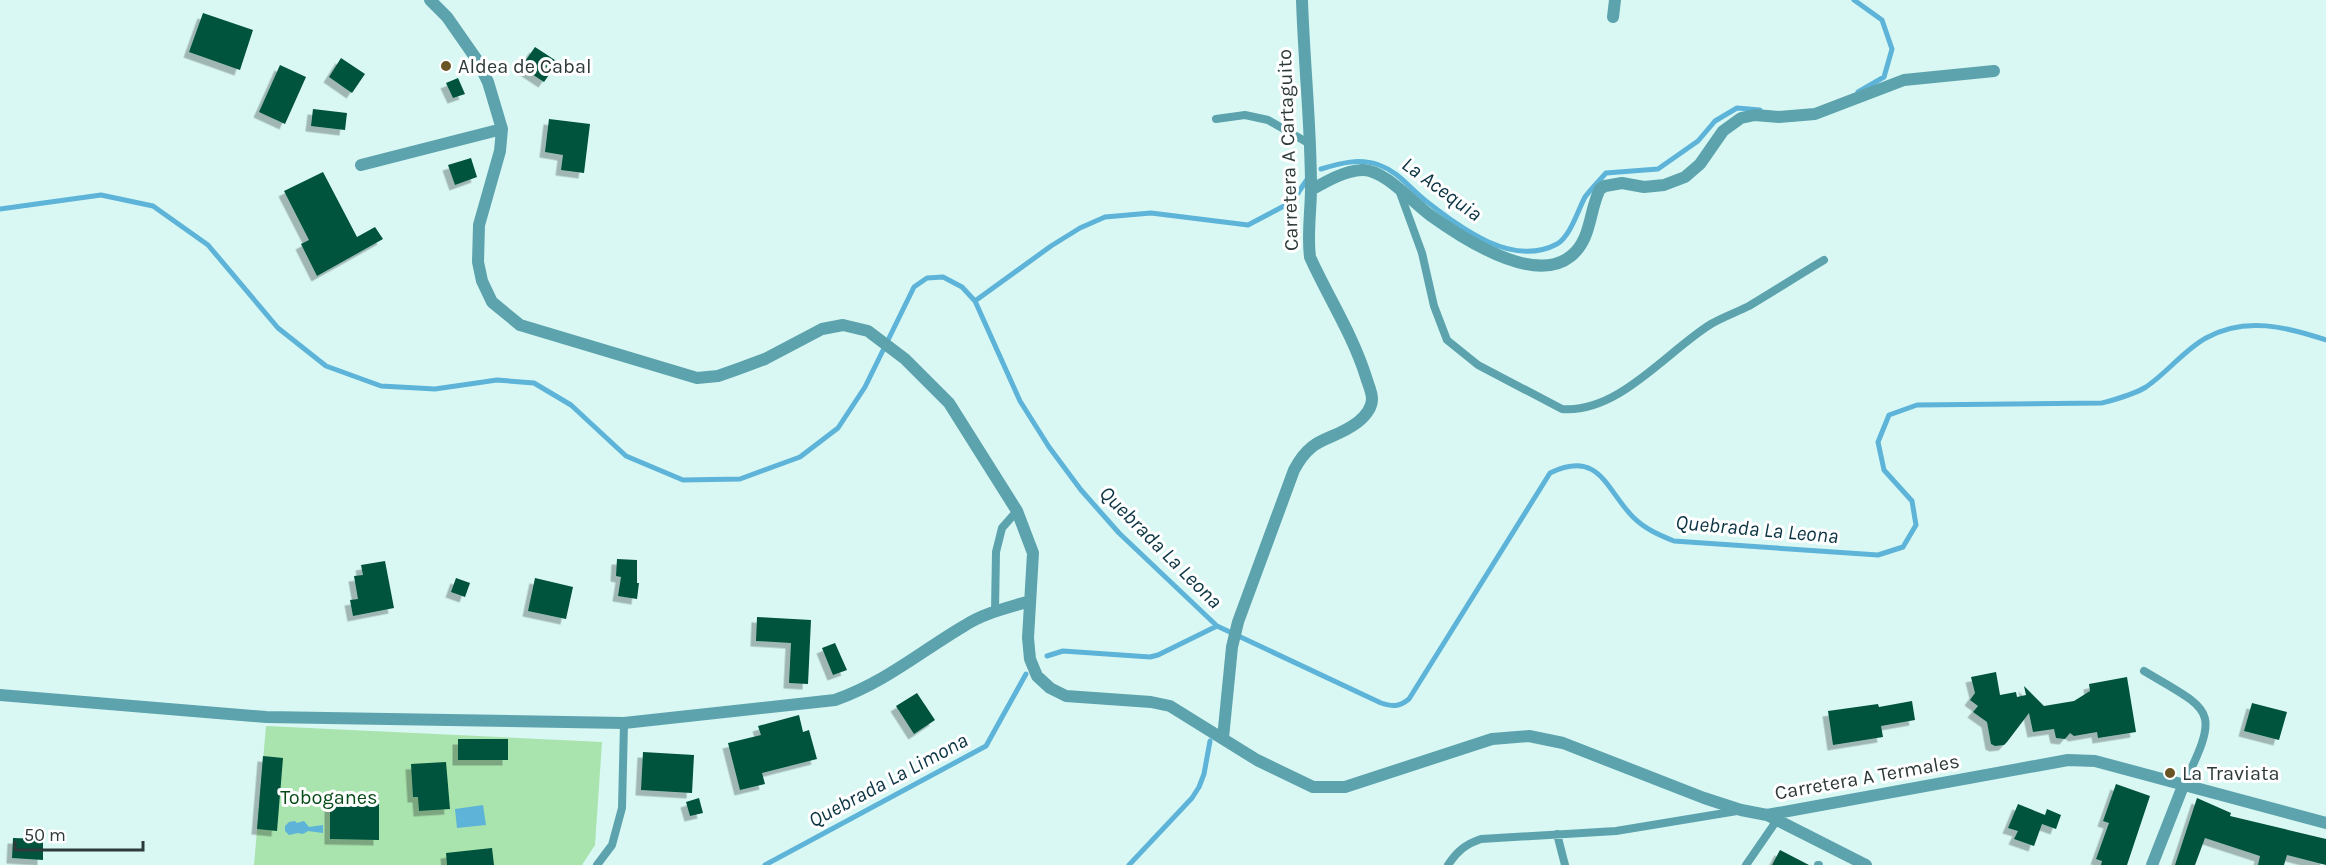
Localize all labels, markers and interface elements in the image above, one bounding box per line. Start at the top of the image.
street label: Carretera A Cartaguito [1273,49,1303,251]
place label: Aldea de Cabal [458,55,592,78]
marker: Aldea de Cabal [439,59,453,73]
water label: La Acequia [1397,152,1487,226]
water label: Quebrada La Leona [1095,481,1227,613]
water label: Quebrada La Leona [1675,510,1839,548]
water label: Quebrada La Limona [804,728,972,832]
street label: Carretera A Termales [1773,749,1961,805]
place label: La Traviata [2182,762,2279,785]
marker: La Traviata [2163,766,2177,780]
park label: Toboganes [280,786,378,809]
scale bar [15,814,142,852]
text: 50 m [24,824,66,846]

